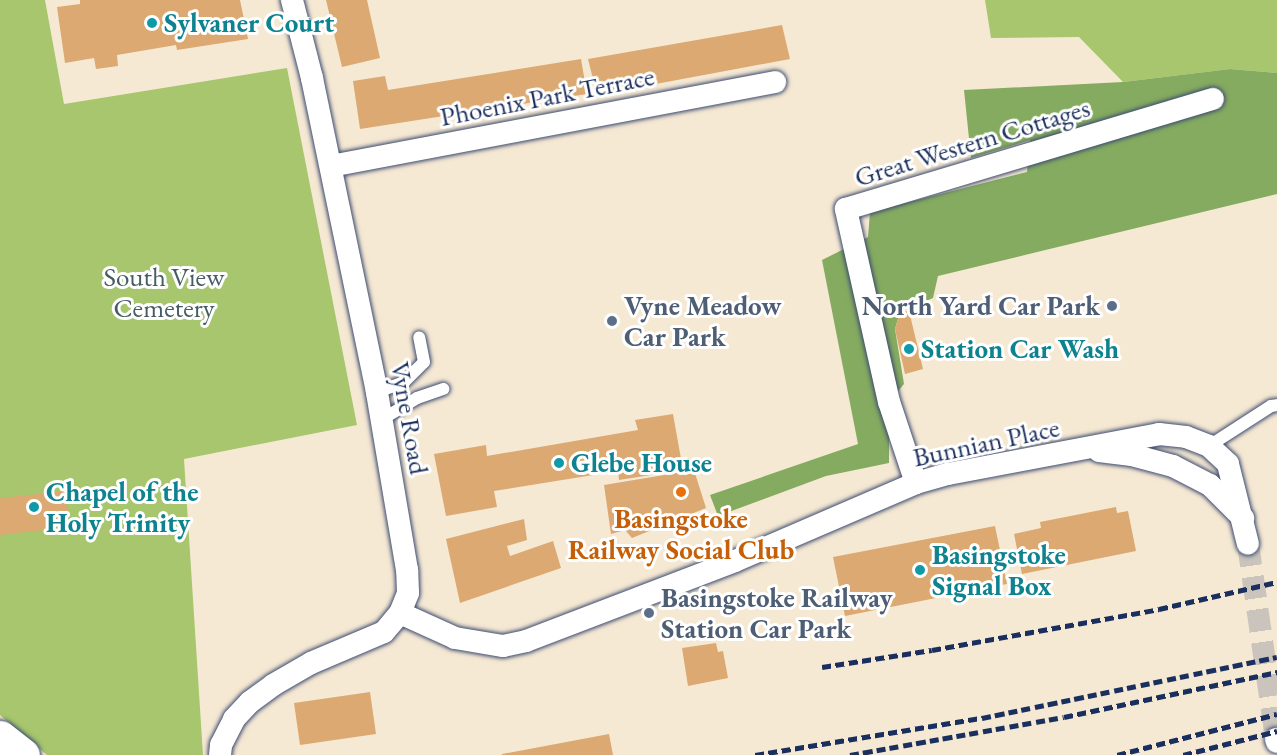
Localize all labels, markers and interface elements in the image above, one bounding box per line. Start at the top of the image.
place label: Sylvaner Court [164,7,334,39]
marker: Sylvaner Court [145,16,159,30]
street label: Phoenix Park Terrace [437,59,657,133]
street label: Great Western Cottages [851,91,1093,193]
park label: South View Cemetery [103,260,225,323]
place label: Vyne Meadow Car Park [624,289,782,352]
place label: North Yard Car Park [861,290,1100,322]
marker: North Yard Car Park [1105,299,1119,313]
marker: Vyne Meadow Car Park [605,314,619,328]
place label: Station Car Wash [921,333,1119,365]
marker: Station Car Wash [902,342,916,356]
street label: Vyne Road [384,359,436,477]
street label: Bunnian Place [910,411,1062,473]
place label: Glebe House [571,447,712,479]
marker: Glebe House [552,456,566,470]
place label: Chapel of the Holy Trinity [46,475,198,538]
marker: Basingstoke Railway Social Club [674,485,688,499]
marker: Chapel of the Holy Trinity [27,500,41,514]
place label: Basingstoke Railway Social Club [568,502,794,565]
place label: Basingstoke Signal Box [932,538,1066,601]
marker: Basingstoke Signal Box [913,563,927,577]
place label: Basingstoke Railway Station Car Park [661,581,892,644]
marker: Basingstoke Railway Station Car Park [642,606,656,620]

